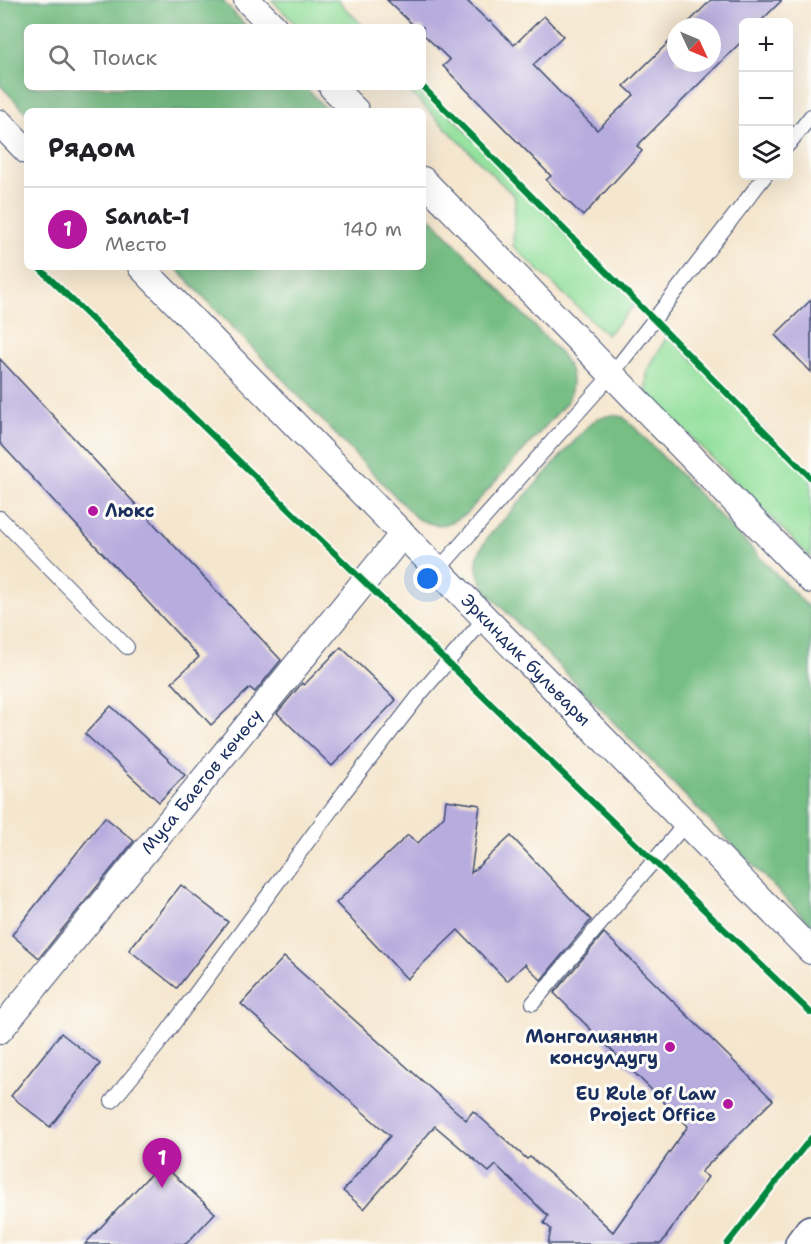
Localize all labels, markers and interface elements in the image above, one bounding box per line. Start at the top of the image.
north arrow [667,18,721,72]
map controls [739,18,793,180]
button: + [739,18,793,72]
search box [24,24,426,90]
icon: search [45,41,78,74]
text: Поиск [93,43,157,72]
button: − [739,72,793,126]
button: layers [739,126,793,180]
text: Рядом [48,130,135,165]
text: Sanat-1 [105,202,190,231]
text: 1 [63,216,72,242]
text: 140 m [343,216,402,242]
text: Место [105,231,167,257]
place label: Люкс [105,499,154,523]
marker: Люкс [86,504,100,518]
your location [413,564,442,593]
street label: Эркиндик бульвары [456,589,596,731]
street label: Муса Баетов көчөсү [136,704,268,859]
place label: Монголиянын консулдугу [525,1025,658,1070]
marker: Монголиянын консулдугу [663,1040,677,1054]
place label: EU Rule of Law Project Office [576,1082,717,1127]
marker: EU Rule of Law Project Office [721,1097,735,1111]
pin: 1 [142,1138,182,1188]

